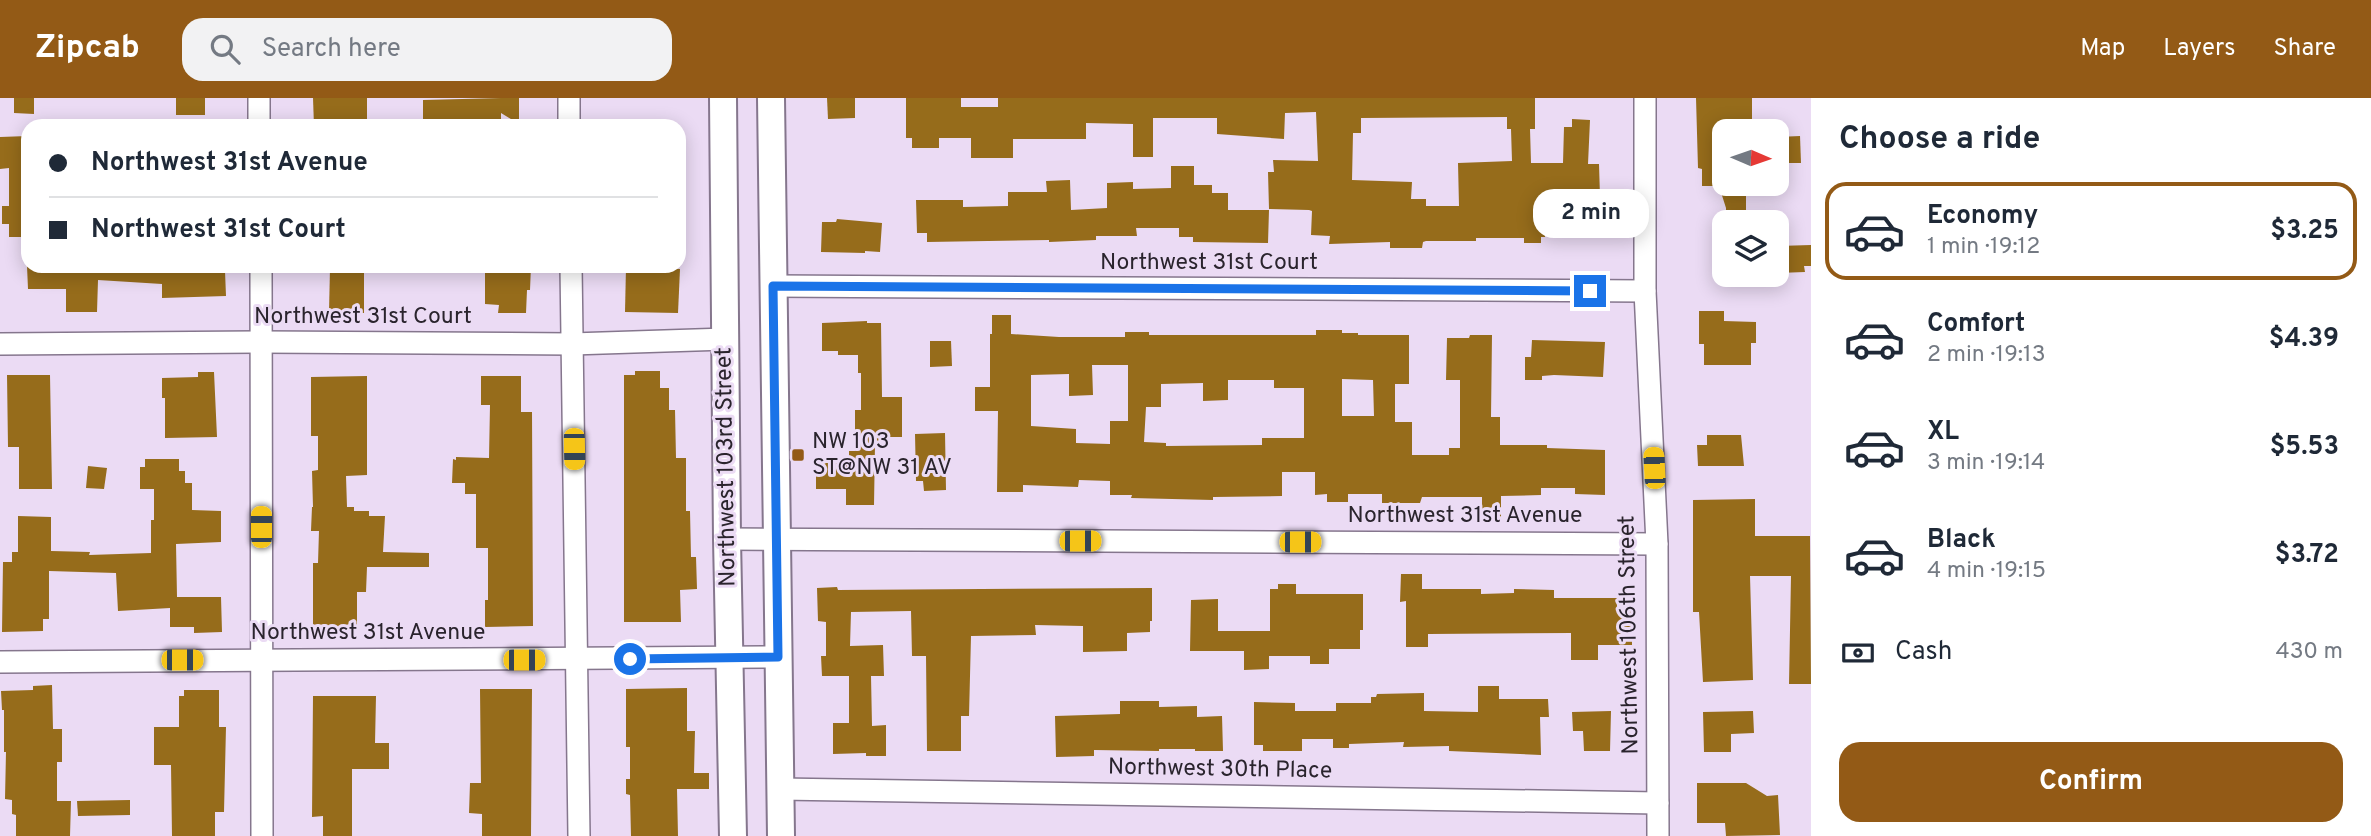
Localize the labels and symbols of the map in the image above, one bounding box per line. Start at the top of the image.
north arrow [1712,119,1788,196]
callout: 2 min [1532,190,1648,238]
street label: Northwest 31st Court [1100,249,1318,278]
route end [1574,275,1606,307]
street label: Northwest 31st Court [254,303,472,332]
street label: Northwest 103rd Street [710,347,744,587]
car [564,428,585,470]
place label: NW 103 ST@NW 31 AV [812,428,952,483]
car [1643,446,1666,490]
marker: NW 103 ST@NW 31 AV [790,447,806,463]
street label: Northwest 31st Avenue [1348,502,1582,531]
car [251,506,272,548]
street label: Northwest 106th Street [1613,515,1647,755]
car [1060,531,1102,552]
car [1280,532,1322,553]
street label: Northwest 31st Avenue [251,619,485,648]
route start [614,643,646,675]
car [162,650,204,671]
car [504,650,546,671]
street label: Northwest 30th Place [1108,754,1332,786]

